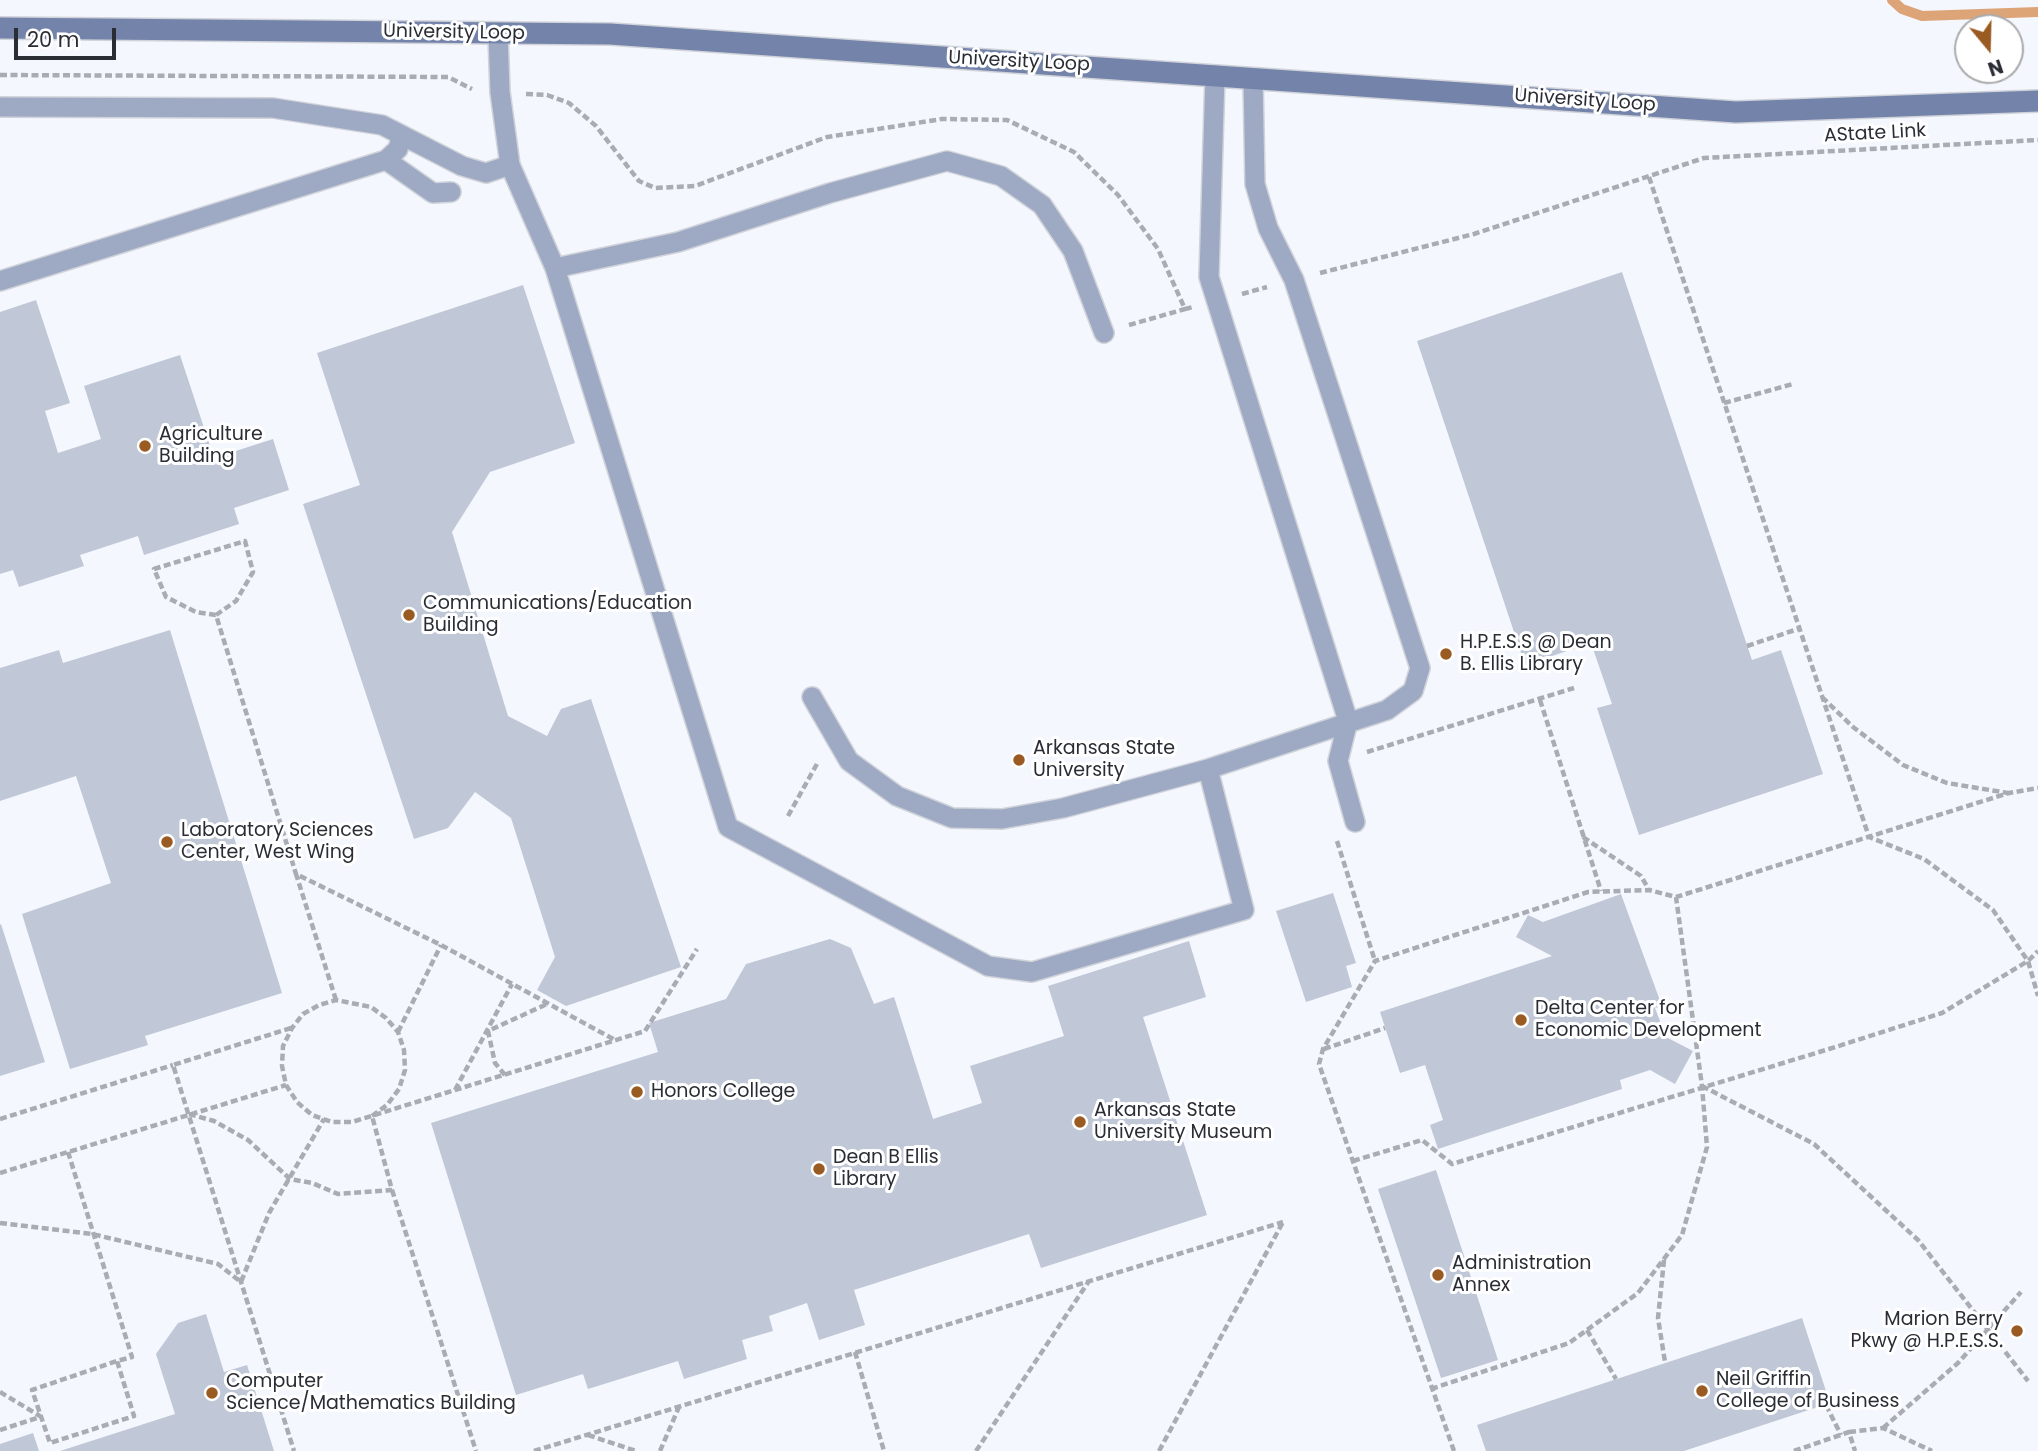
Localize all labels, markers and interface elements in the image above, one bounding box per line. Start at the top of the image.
scale bar [18,14,119,58]
north arrow [1954,14,2024,84]
street label: University Loop [383,20,525,46]
text: 20 m [27,25,80,54]
street label: University Loop [948,47,1090,77]
text: N [1984,52,2007,83]
street label: University Loop [1513,85,1657,117]
street label: AState Link [1823,120,1927,148]
place label: Agriculture Building [159,424,263,468]
marker: Agriculture Building [137,438,153,454]
place label: Communications/Education Building [423,593,692,637]
marker: Communications/Education Building [401,607,417,623]
place label: H.P.E.S.S @ Dean B. Ellis Library [1460,632,1612,676]
marker: H.P.E.S.S @ Dean B. Ellis Library [1438,646,1454,662]
place label: Arkansas State University [1033,738,1175,782]
marker: Arkansas State University [1011,752,1027,768]
place label: Laboratory Sciences Center, West Wing [181,820,373,864]
marker: Laboratory Sciences Center, West Wing [159,834,175,850]
place label: Delta Center for Economic Development [1535,998,1761,1042]
marker: Delta Center for Economic Development [1513,1012,1529,1028]
place label: Honors College [651,1081,795,1103]
marker: Honors College [629,1084,645,1100]
place label: Arkansas State University Museum [1094,1100,1272,1144]
marker: Arkansas State University Museum [1072,1114,1088,1130]
place label: Dean B Ellis Library [833,1147,939,1191]
marker: Dean B Ellis Library [811,1161,827,1177]
place label: Administration Annex [1452,1253,1591,1297]
marker: Administration Annex [1430,1267,1446,1283]
place label: Marion Berry Pkwy @ H.P.E.S.S. [1850,1309,2003,1353]
marker: Marion Berry Pkwy @ H.P.E.S.S. [2009,1323,2025,1339]
place label: Neil Griffin College of Business [1716,1369,1899,1413]
place label: Computer Science/Mathematics Building [226,1371,516,1415]
marker: Neil Griffin College of Business [1694,1383,1710,1399]
marker: Computer Science/Mathematics Building [204,1385,220,1401]

